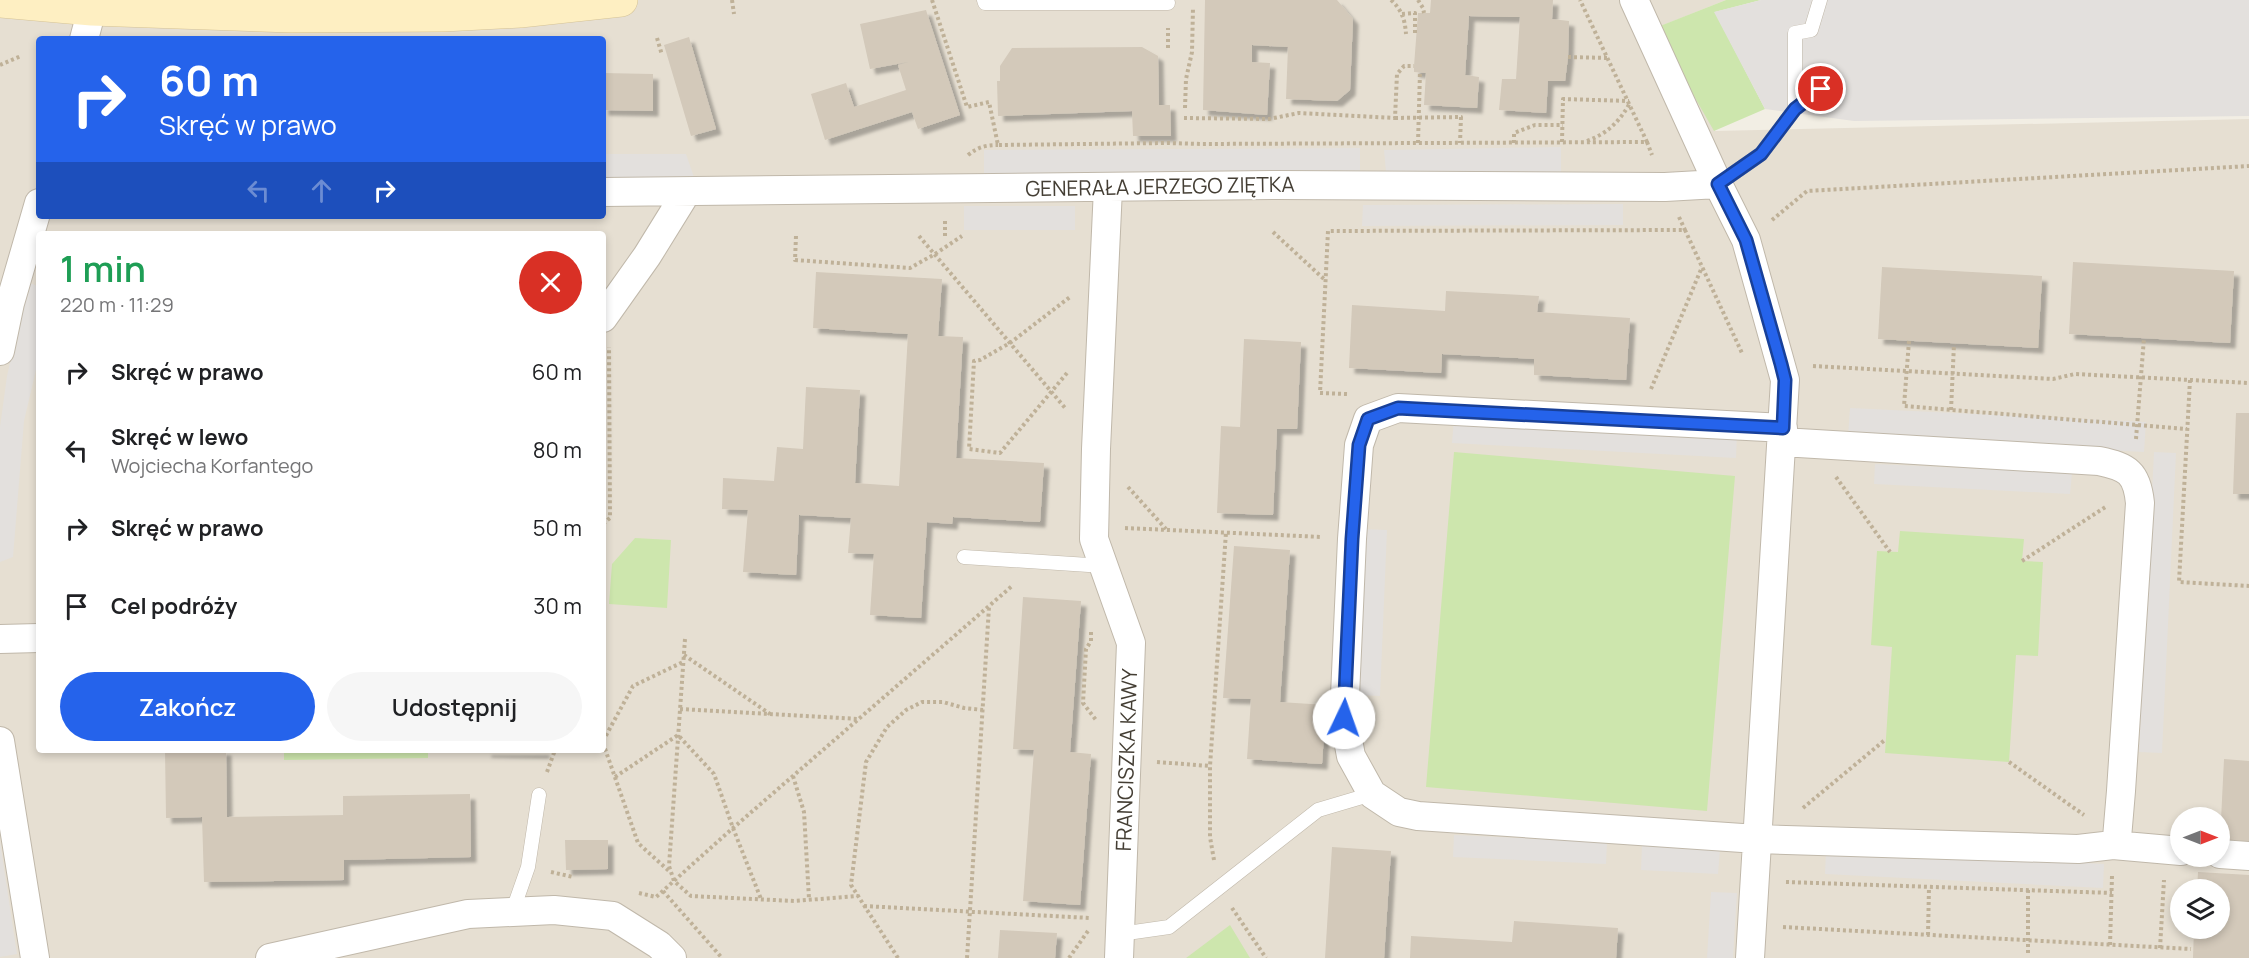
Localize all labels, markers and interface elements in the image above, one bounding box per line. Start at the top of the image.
text: 60 m [159,51,259,109]
icon: right [60,60,138,138]
pin [1795,63,1846,114]
icon: arrive [1804,72,1837,105]
text: Skręć w prawo [159,106,337,143]
street label: GENERAŁA JERZEGO ZIĘTKA [1025,170,1295,202]
icon: left [242,174,275,207]
icon: ahead [305,174,338,207]
icon: right [368,174,401,207]
text: 1 min [60,244,146,293]
button: close [519,251,582,314]
text: 220 m · 11:29 [60,291,174,318]
icon: right [60,356,93,389]
text: Skręć w prawo [111,357,264,387]
text: 60 m [532,357,582,387]
text: Skręć w lewo [111,422,248,452]
icon: left [60,434,93,467]
text: 80 m [533,435,582,465]
text: Wojciecha Korfantego [111,452,313,479]
icon: right [60,512,93,545]
text: Skręć w prawo [111,513,264,543]
text: 50 m [533,513,582,543]
icon: arrive [60,590,93,623]
text: Cel podróży [111,591,237,621]
text: 30 m [533,591,582,621]
street label: FRANCISZKA KAWY [1109,668,1143,852]
button: Zakończ [60,672,315,741]
button: Udostępnij [327,672,582,741]
position arrow [1312,686,1376,750]
north arrow [2170,807,2230,867]
map controls [2170,807,2230,939]
button: layers [2170,879,2230,939]

